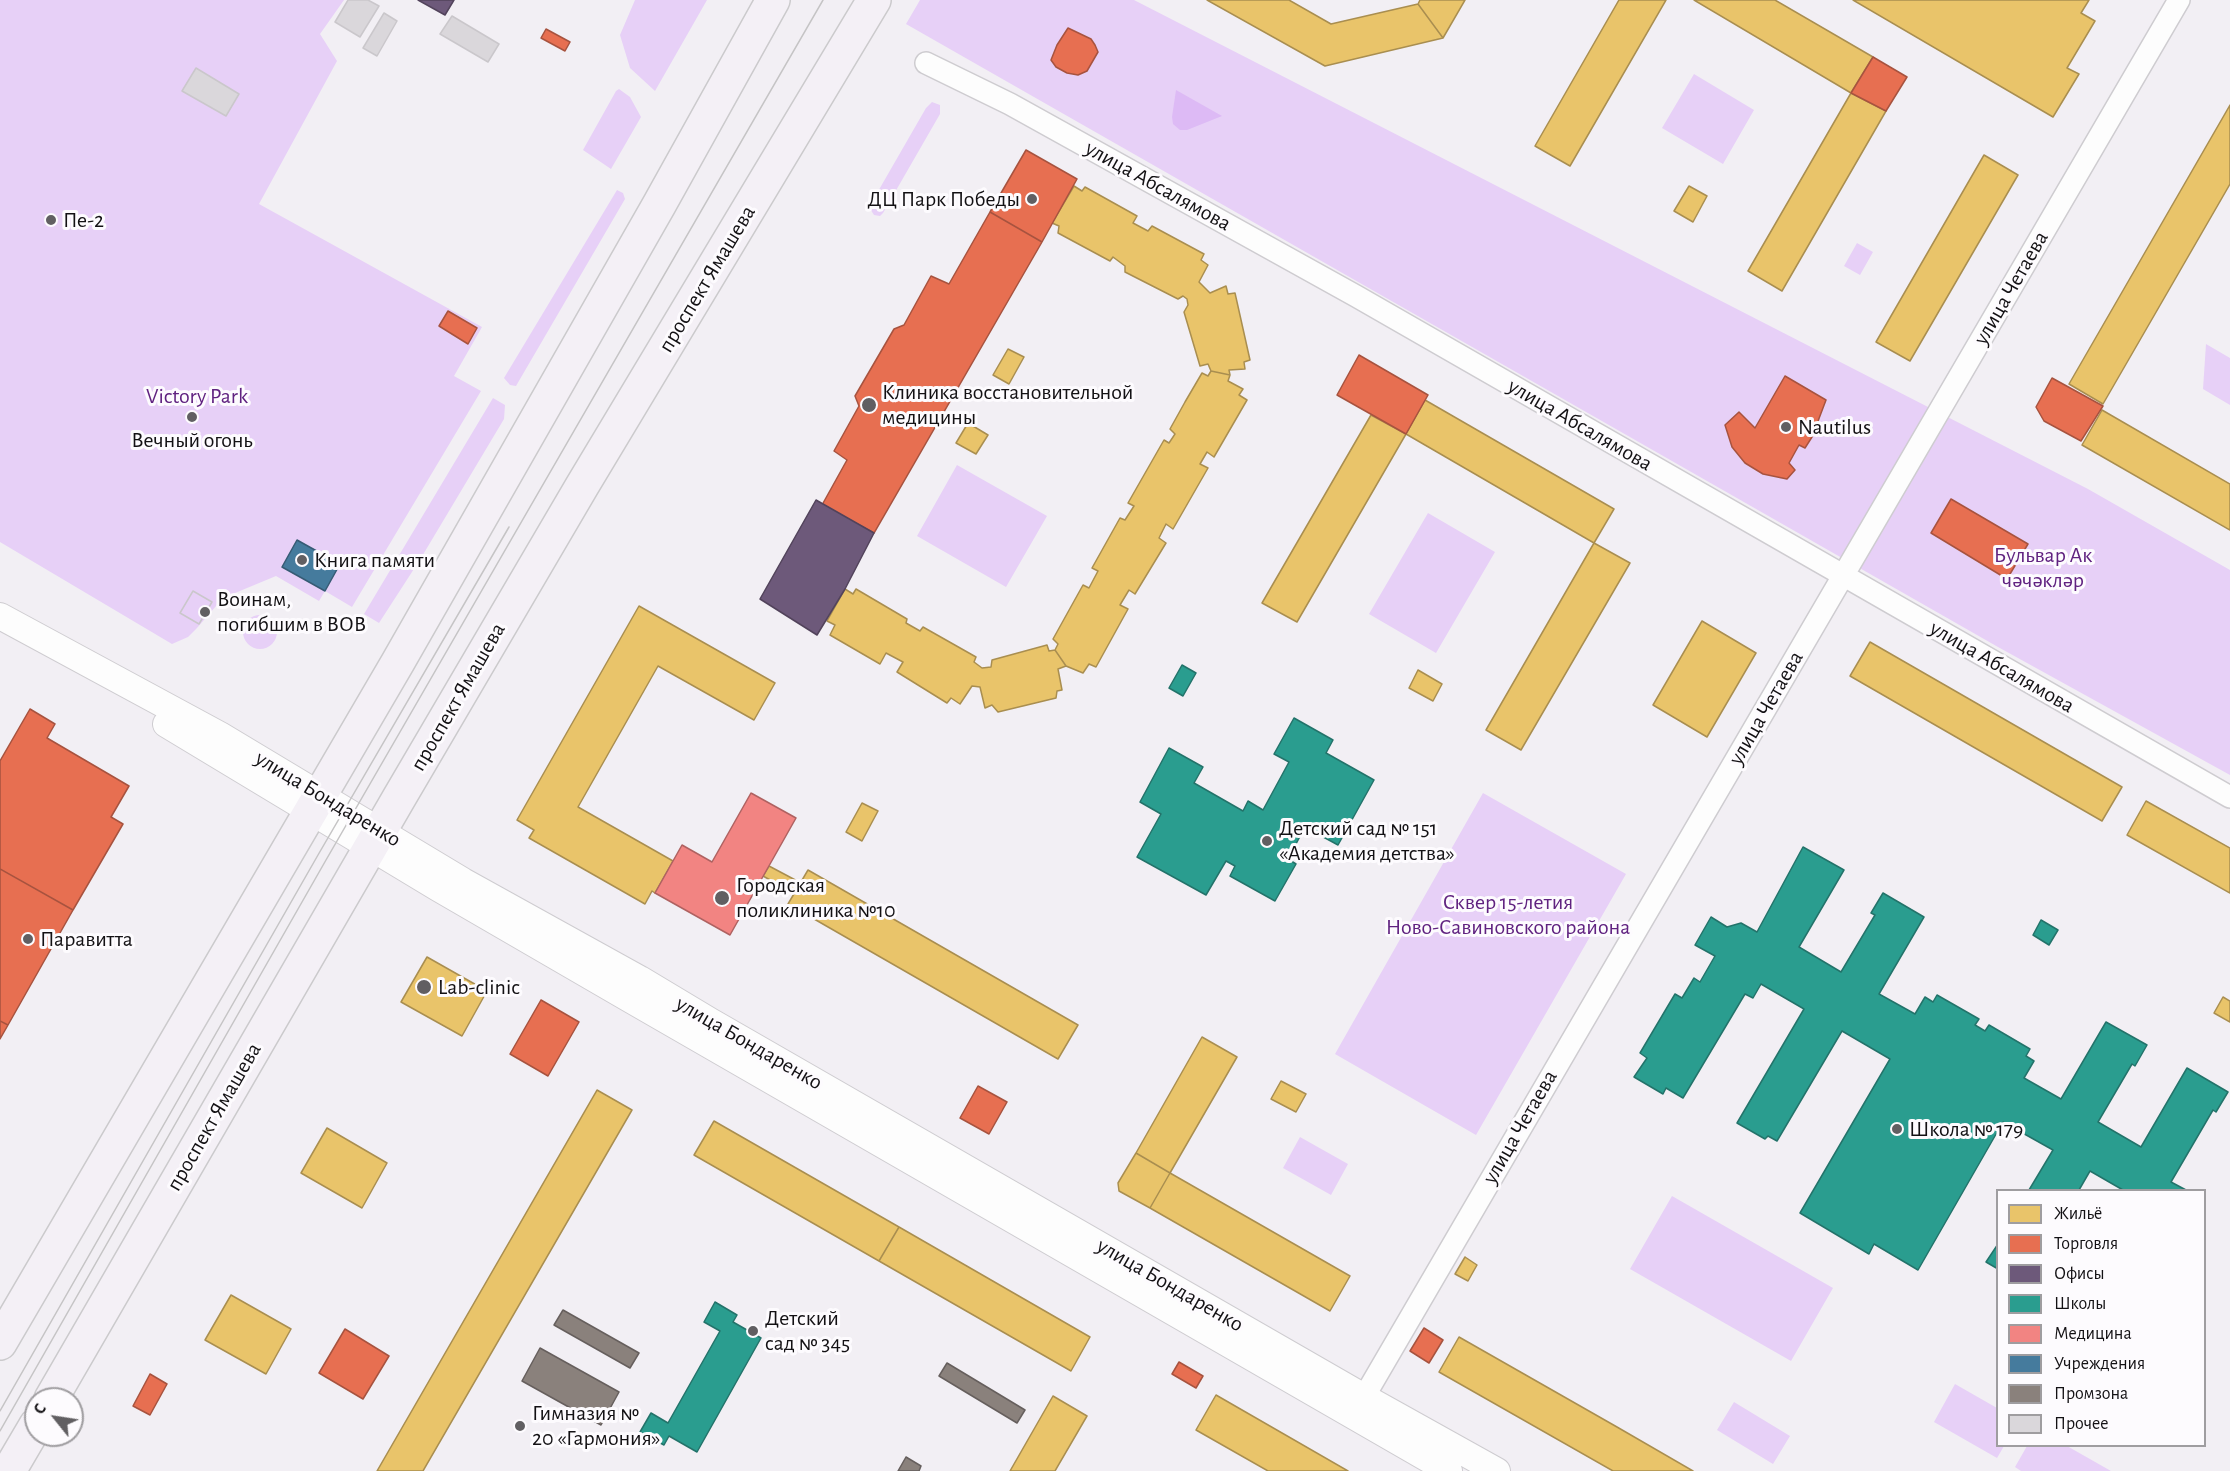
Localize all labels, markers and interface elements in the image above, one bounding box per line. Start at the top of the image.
street label: улица Абсалямова [1080,135,1236,237]
place label: ДЦ Парк Победы [868,186,1020,212]
marker: ДЦ Парк Победы [1025,192,1039,206]
street label: проспект Ямашева [653,201,761,357]
place label: Пе-2 [63,207,104,233]
marker: Пе-2 [44,213,58,227]
street label: улица Четаева [1968,226,2054,350]
street label: улица Абсалямова [1503,373,1657,477]
place label: Клиника восстановительной медицины [882,379,1133,430]
park label: Victory Park [146,383,248,409]
marker: Клиника восстановительной медицины [860,396,878,414]
marker: Вечный огонь [185,410,199,424]
place label: Nautilus [1798,414,1871,440]
marker: Nautilus [1779,420,1793,434]
place label: Вечный огонь [131,427,253,453]
park label: Бульвар Ак чәчәкләр [1994,542,2092,594]
place label: Книга памяти [314,547,435,573]
marker: Книга памяти [295,553,309,567]
place label: Воинам, погибшим в ВОВ [217,586,366,638]
marker: Воинам, погибшим в ВОВ [198,605,212,619]
street label: улица Абсалямова [1925,615,2079,719]
street label: проспект Ямашева [405,618,511,776]
street label: улица Четаева [1723,646,1809,770]
street label: улица Бондаренко [250,745,406,853]
place label: Детский сад № 151 «Академия детства» [1279,815,1455,866]
marker: Детский сад № 151 «Академия детства» [1260,834,1274,848]
place label: Городская поликлиника №10 [736,872,896,924]
marker: Городская поликлиника №10 [713,889,731,907]
park label: Сквер 15-летия Ново-Савиновского района [1386,889,1630,940]
place label: Паравитта [40,926,133,952]
marker: Паравитта [21,932,35,946]
place label: Lab-clinic [438,974,520,1000]
marker: Lab-clinic [415,978,433,996]
street label: улица Бондаренко [671,990,827,1096]
street label: проспект Ямашева [161,1038,267,1196]
street label: улица Четаева [1477,1065,1563,1189]
place label: Школа № 179 [1909,1116,2023,1142]
marker: Школа № 179 [1890,1122,1904,1136]
legend [1996,1189,2206,1447]
text: Жильё [2054,1205,2102,1223]
street label: улица Бондаренко [1092,1232,1248,1338]
text: Торговля [2054,1235,2118,1253]
text: Офисы [2054,1265,2105,1283]
text: Школы [2054,1295,2106,1313]
place label: Детский сад № 345 [765,1305,850,1356]
marker: Детский сад № 345 [746,1324,760,1338]
text: Медицина [2054,1325,2132,1343]
text: Учреждения [2054,1355,2145,1373]
text: Промзона [2054,1385,2128,1403]
north arrow [24,1387,84,1447]
place label: Гимназия № 20 «Гармония» [532,1400,660,1452]
text: С [31,1401,49,1417]
text: Прочее [2054,1415,2109,1433]
marker: Гимназия № 20 «Гармония» [513,1419,527,1433]

